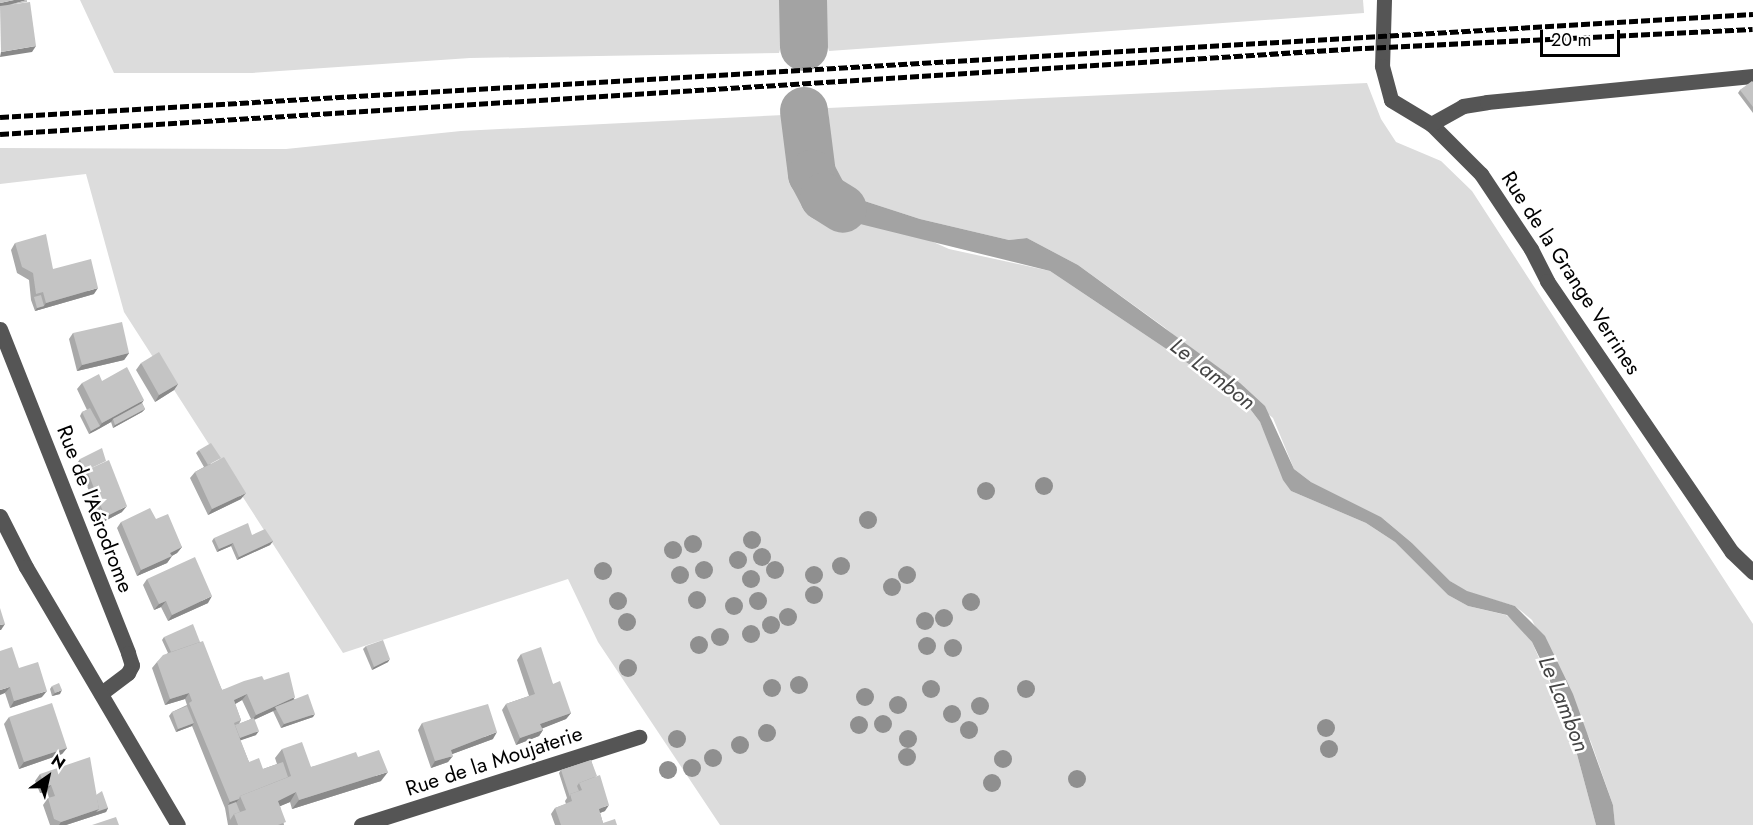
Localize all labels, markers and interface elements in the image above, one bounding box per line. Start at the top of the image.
scale bar [1543,18,1622,56]
text: 20 m [1551,27,1591,53]
street label: Rue de la Grange Verrines [1496,167,1646,379]
water label: Le Lambon [1165,333,1261,415]
street label: Rue de l'Aérodrome [51,422,139,596]
water label: Le Lambon [1533,652,1595,756]
street label: Rue de la Moujaterie [402,721,586,801]
north arrow [18,747,78,807]
text: N [47,749,70,775]

